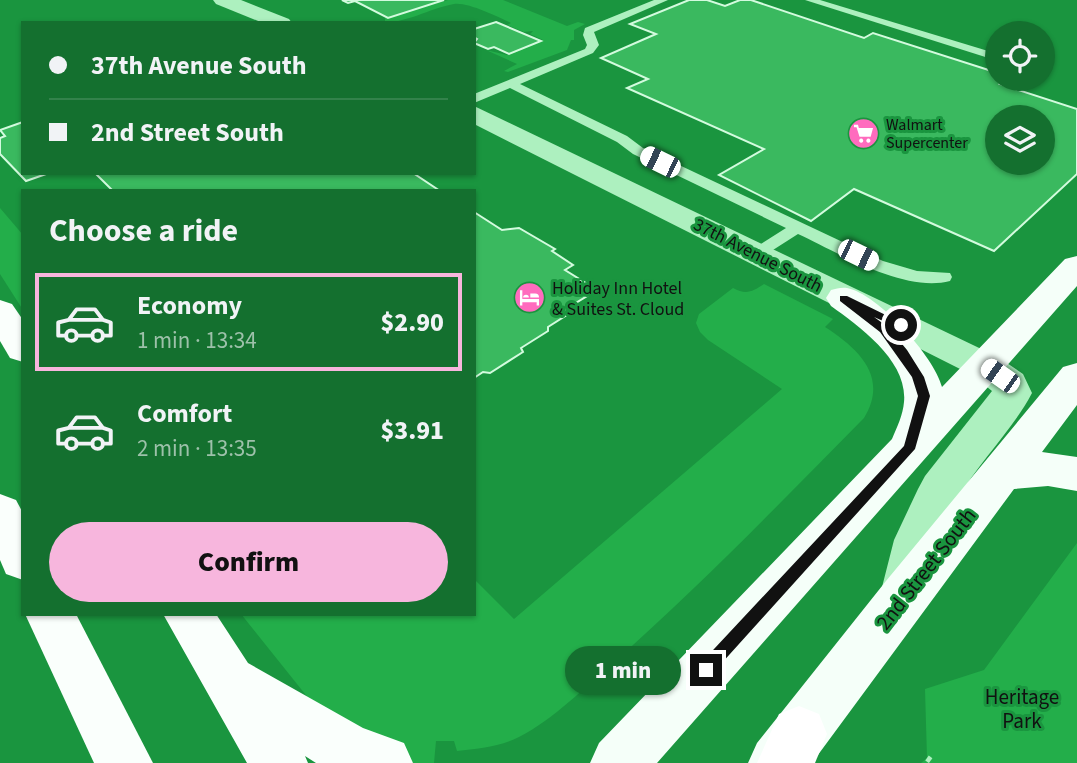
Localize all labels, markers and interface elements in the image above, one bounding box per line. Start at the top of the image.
map controls [985,21,1055,175]
button: locate [985,21,1055,91]
text: 37th Avenue South [91,47,307,84]
button: layers [985,105,1055,175]
text: 2nd Street South [91,114,284,151]
place label: Walmart Supercenter [886,114,968,154]
supermarket icon: Walmart Supercenter [846,116,880,150]
car [637,143,684,181]
text: Choose a ride [49,208,238,254]
street label: 37th Avenue South [689,212,826,299]
car [835,236,882,274]
place label: Holiday Inn Hotel & Suites St. Cloud [552,276,684,322]
hotel icon: Holiday Inn Hotel & Suites St. Cloud [512,281,546,315]
text: Economy [137,287,242,324]
icon: car [53,291,116,354]
text: $2.90 [380,304,444,341]
route start [885,309,917,341]
text: 1 min · 13:34 [137,324,257,357]
car [977,355,1024,397]
text: Comfort [137,395,232,432]
icon: car [53,399,116,462]
text: $3.91 [380,412,444,449]
text: 2 min · 13:35 [137,432,257,465]
street label: 2nd Street South [869,502,983,636]
button: Confirm [49,522,448,602]
callout: 1 min [566,646,682,694]
text: 1 min [595,654,651,687]
route end [690,654,722,686]
park label: Heritage Park [985,682,1059,736]

